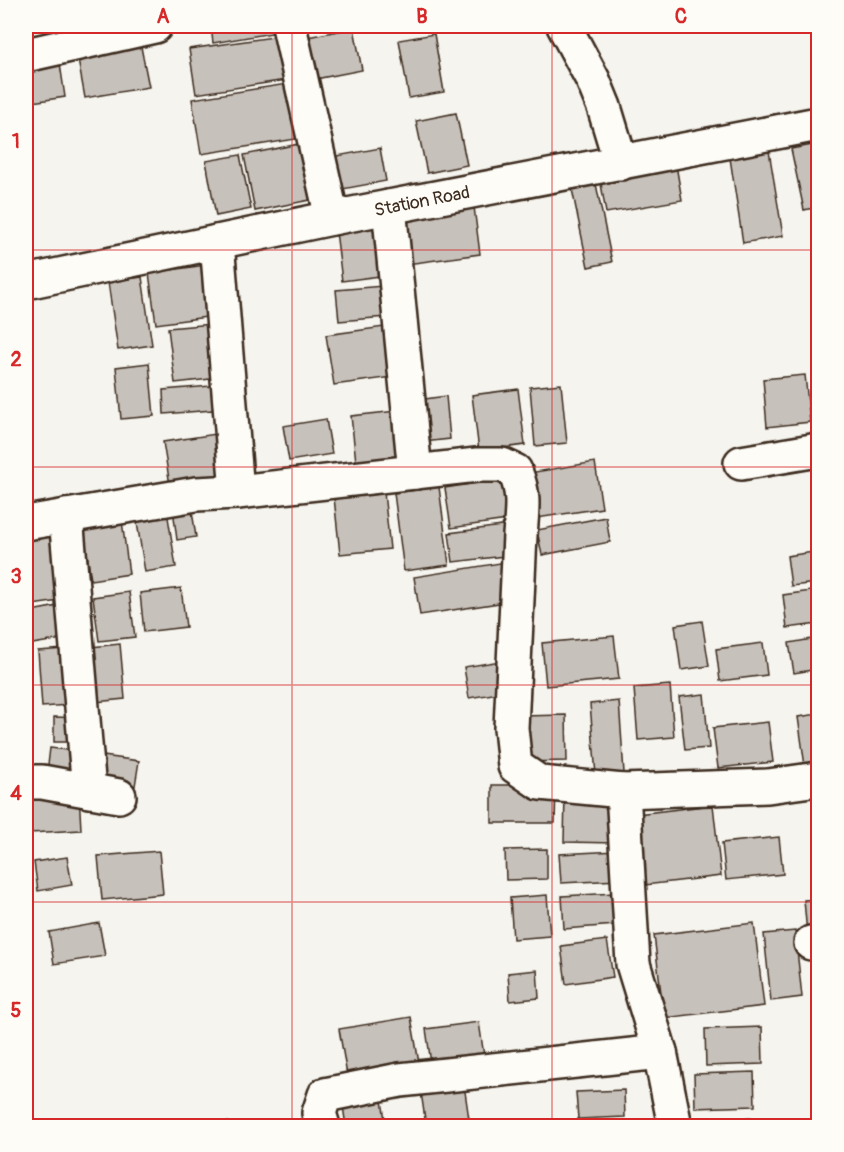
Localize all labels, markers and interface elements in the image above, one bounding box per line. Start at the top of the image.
text: A [157,4,170,29]
text: B [416,4,428,29]
text: C [675,4,687,29]
text: 1 [12,129,20,154]
street label: Station Road [372,181,472,222]
text: 2 [10,347,22,372]
text: 3 [10,564,22,589]
text: 4 [10,781,22,806]
text: 5 [11,998,22,1023]

